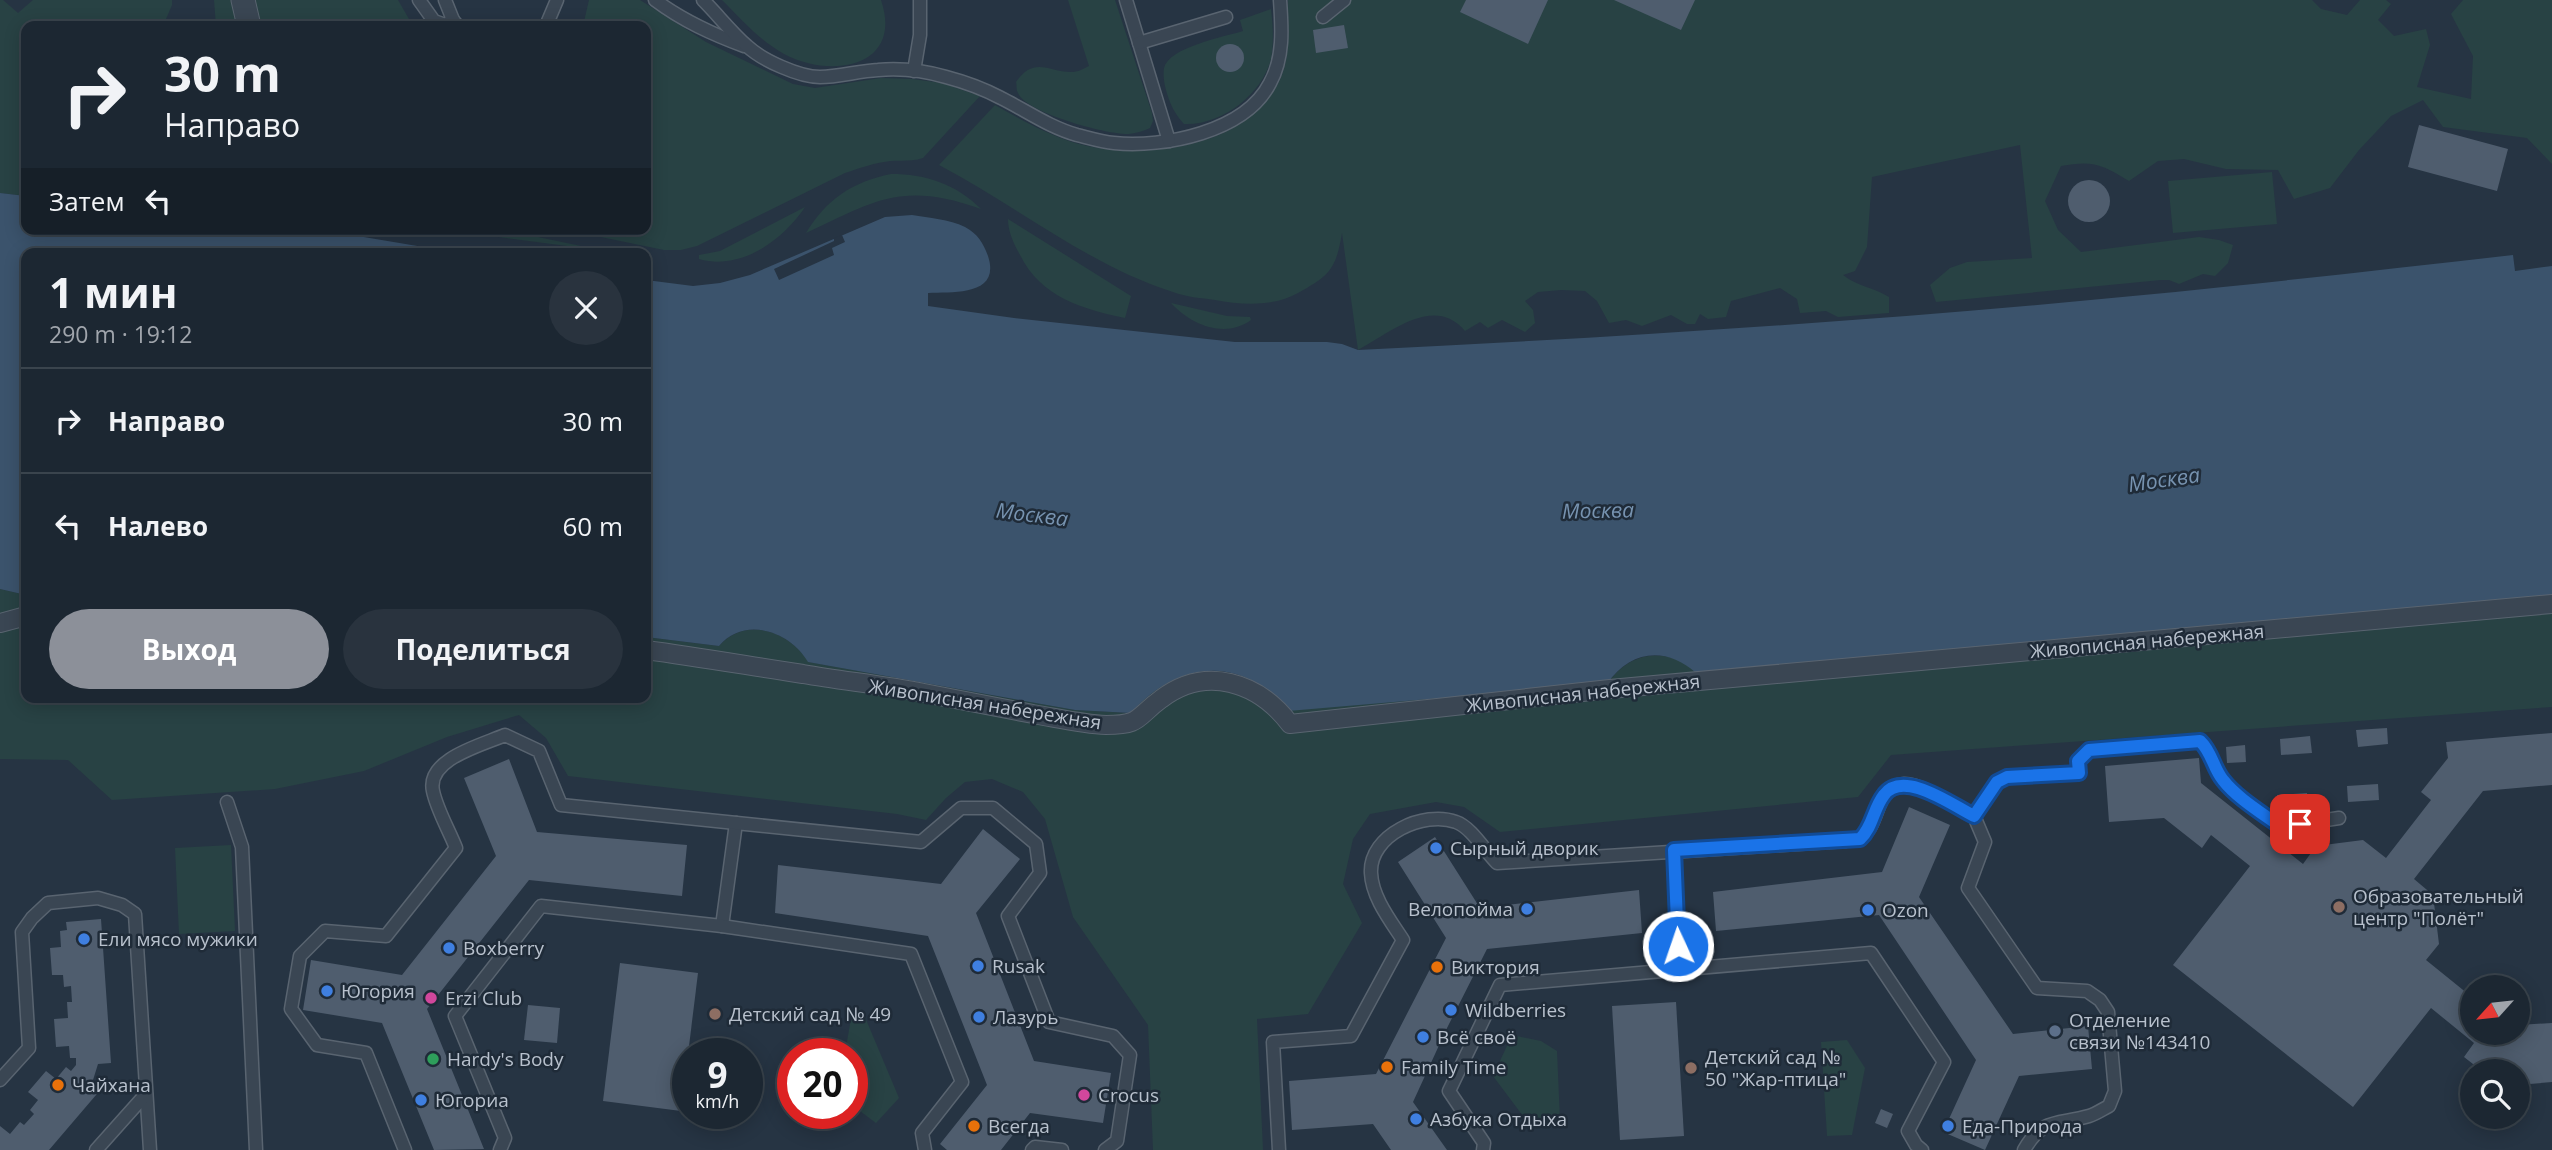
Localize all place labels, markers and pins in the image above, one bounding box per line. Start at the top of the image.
pin [2270,794,2330,854]
place label: Сырный дворик [1450,835,1599,861]
marker: Сырный дворик [1428,840,1444,856]
place label: Образовательный центр "Полёт" [2353,883,2524,931]
place label: Велопойма [1408,896,1513,922]
place label: Ozon [1882,897,1929,923]
marker: Образовательный центр "Полёт" [2331,899,2347,915]
marker: Велопойма [1519,901,1535,917]
marker: Ozon [1860,902,1876,918]
place label: Ели мясо мужики [98,926,258,952]
marker: Ели мясо мужики [76,931,92,947]
place label: Boxberry [463,935,544,961]
marker: Boxberry [441,940,457,956]
place label: Rusak [992,953,1045,979]
place label: Виктория [1451,954,1540,980]
marker: Rusak [970,958,986,974]
marker: Виктория [1429,959,1445,975]
place label: Югория [341,978,415,1004]
marker: Югория [319,983,335,999]
place label: Erzi Club [445,985,522,1011]
marker: Erzi Club [423,990,439,1006]
place label: Wildberries [1465,997,1566,1023]
place label: Детский сад № 49 [729,1001,891,1027]
marker: Wildberries [1443,1002,1459,1018]
place label: Лазурь [993,1004,1058,1030]
marker: Детский сад № 49 [707,1006,723,1022]
place label: Отделение связи №143410 [2069,1007,2210,1055]
marker: Лазурь [971,1009,987,1025]
marker: Отделение связи №143410 [2047,1023,2063,1039]
place label: Всё своё [1437,1024,1516,1050]
marker: Всё своё [1415,1029,1431,1045]
place label: Детский сад № 50 "Жар-птица" [1705,1044,1846,1092]
place label: Hardy's Body [447,1046,564,1072]
marker: Hardy's Body [425,1051,441,1067]
place label: Family Time [1401,1054,1507,1080]
marker: Family Time [1379,1059,1395,1075]
marker: Детский сад № 50 "Жар-птица" [1683,1060,1699,1076]
place label: Чайхана [72,1072,151,1098]
marker: Чайхана [50,1077,66,1093]
place label: Crocus [1098,1082,1159,1108]
place label: Югориа [435,1087,509,1113]
marker: Crocus [1076,1087,1092,1103]
marker: Югориа [413,1092,429,1108]
place label: Азбука Отдыха [1430,1106,1567,1132]
marker: Азбука Отдыха [1408,1111,1424,1127]
place label: Всегда [988,1113,1050,1139]
place label: Еда-Природа [1962,1113,2082,1139]
marker: Всегда [966,1118,982,1134]
marker: Еда-Природа [1940,1118,1956,1134]

